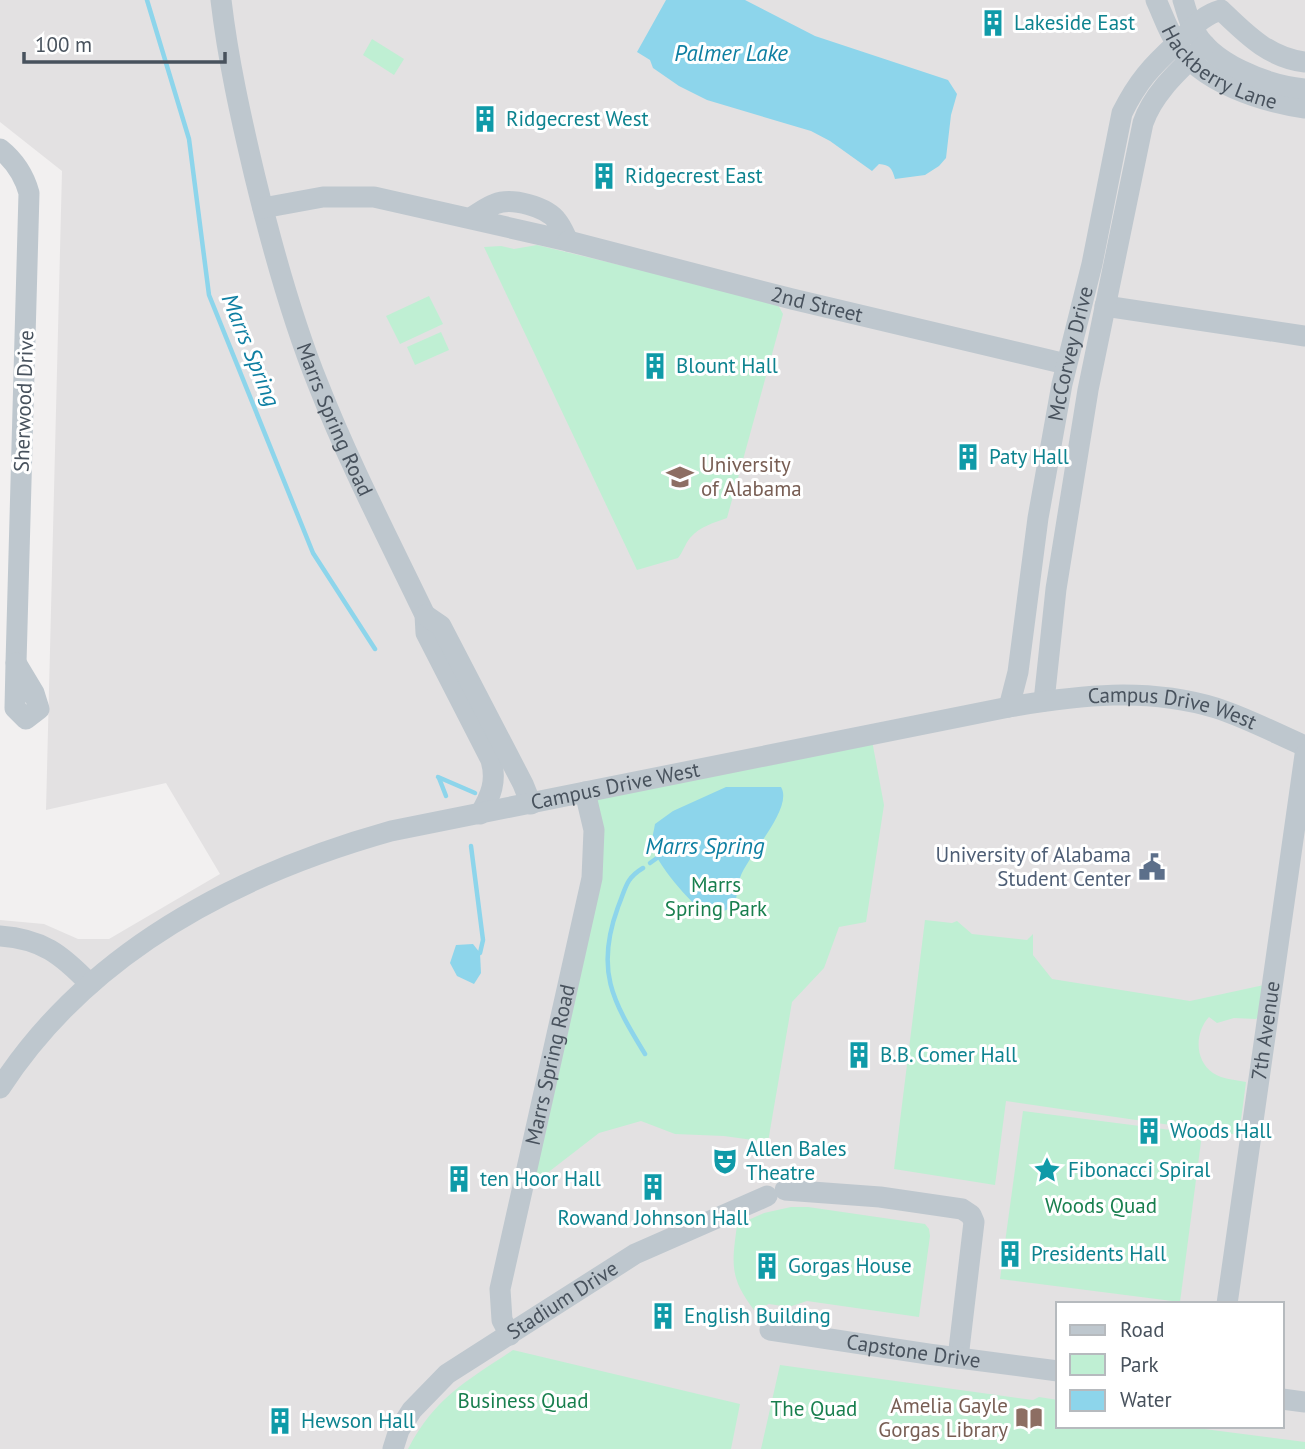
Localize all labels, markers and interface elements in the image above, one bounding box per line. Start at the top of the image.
building icon: Lakeside East [978,8,1008,38]
place label: Lakeside East [1014,9,1135,36]
street label: Hackberry Lane [1156,20,1280,115]
scale bar [24,21,226,65]
text: 100 m [35,31,92,58]
water label: Palmer Lake [674,38,788,67]
building icon: Ridgecrest West [470,104,500,134]
place label: Ridgecrest West [506,105,649,132]
building icon: Ridgecrest East [589,161,619,191]
place label: Ridgecrest East [625,162,763,189]
street label: 2nd Street [768,280,866,328]
street label: McCorvey Drive [1042,283,1099,423]
water label: Marrs Spring [216,289,287,411]
street label: Sherwood Drive [8,329,39,472]
street label: Marrs Spring Road [291,339,379,500]
building icon: Blount Hall [640,351,670,381]
place label: Blount Hall [676,352,778,379]
building icon: Paty Hall [953,442,983,472]
place label: Paty Hall [989,443,1069,470]
place label: University of Alabama [701,451,802,502]
school or university icon: University of Alabama [665,462,695,492]
street label: Campus Drive West [1087,681,1261,735]
street label: Campus Drive West [528,755,702,816]
water label: Marrs Spring [645,831,765,860]
place label: University of Alabama Student Center [936,841,1131,892]
public building icon: University of Alabama Student Center [1137,852,1167,882]
park label: Marrs Spring Park [665,871,767,922]
street label: 7th Avenue [1245,979,1286,1082]
street label: Marrs Spring Road [519,982,581,1147]
building icon: B.B. Comer Hall [844,1040,874,1070]
place label: B.B. Comer Hall [880,1041,1017,1068]
building icon: Woods Hall [1134,1116,1164,1146]
place label: Woods Hall [1170,1117,1272,1144]
place label: Allen Bales Theatre [746,1135,847,1186]
theatre icon: Allen Bales Theatre [710,1146,740,1176]
place icon: Fibonacci Spiral [1032,1155,1062,1185]
place label: Fibonacci Spiral [1068,1156,1211,1183]
building icon: ten Hoor Hall [444,1164,474,1194]
place label: ten Hoor Hall [480,1165,601,1192]
building icon: Rowand Johnson Hall [638,1172,668,1202]
park label: Woods Quad [1045,1192,1157,1219]
place label: Rowand Johnson Hall [557,1204,749,1231]
building icon: Presidents Hall [995,1239,1025,1269]
place label: Presidents Hall [1031,1240,1166,1267]
building icon: Gorgas House [752,1251,782,1281]
place label: Gorgas House [788,1252,912,1279]
street label: Stadium Drive [502,1254,623,1345]
building icon: English Building [648,1301,678,1331]
place label: English Building [684,1302,831,1329]
legend [1056,1302,1284,1428]
text: Road [1120,1316,1164,1343]
street label: Capstone Drive [845,1328,982,1374]
text: Park [1120,1351,1159,1378]
text: Water [1120,1386,1172,1413]
park label: Business Quad [458,1387,588,1414]
place label: Amelia Gayle Gorgas Library [878,1392,1008,1443]
park label: The Quad [771,1395,857,1422]
library icon: Amelia Gayle Gorgas Library [1014,1403,1044,1433]
building icon: Hewson Hall [265,1406,295,1436]
place label: Hewson Hall [301,1407,415,1434]

